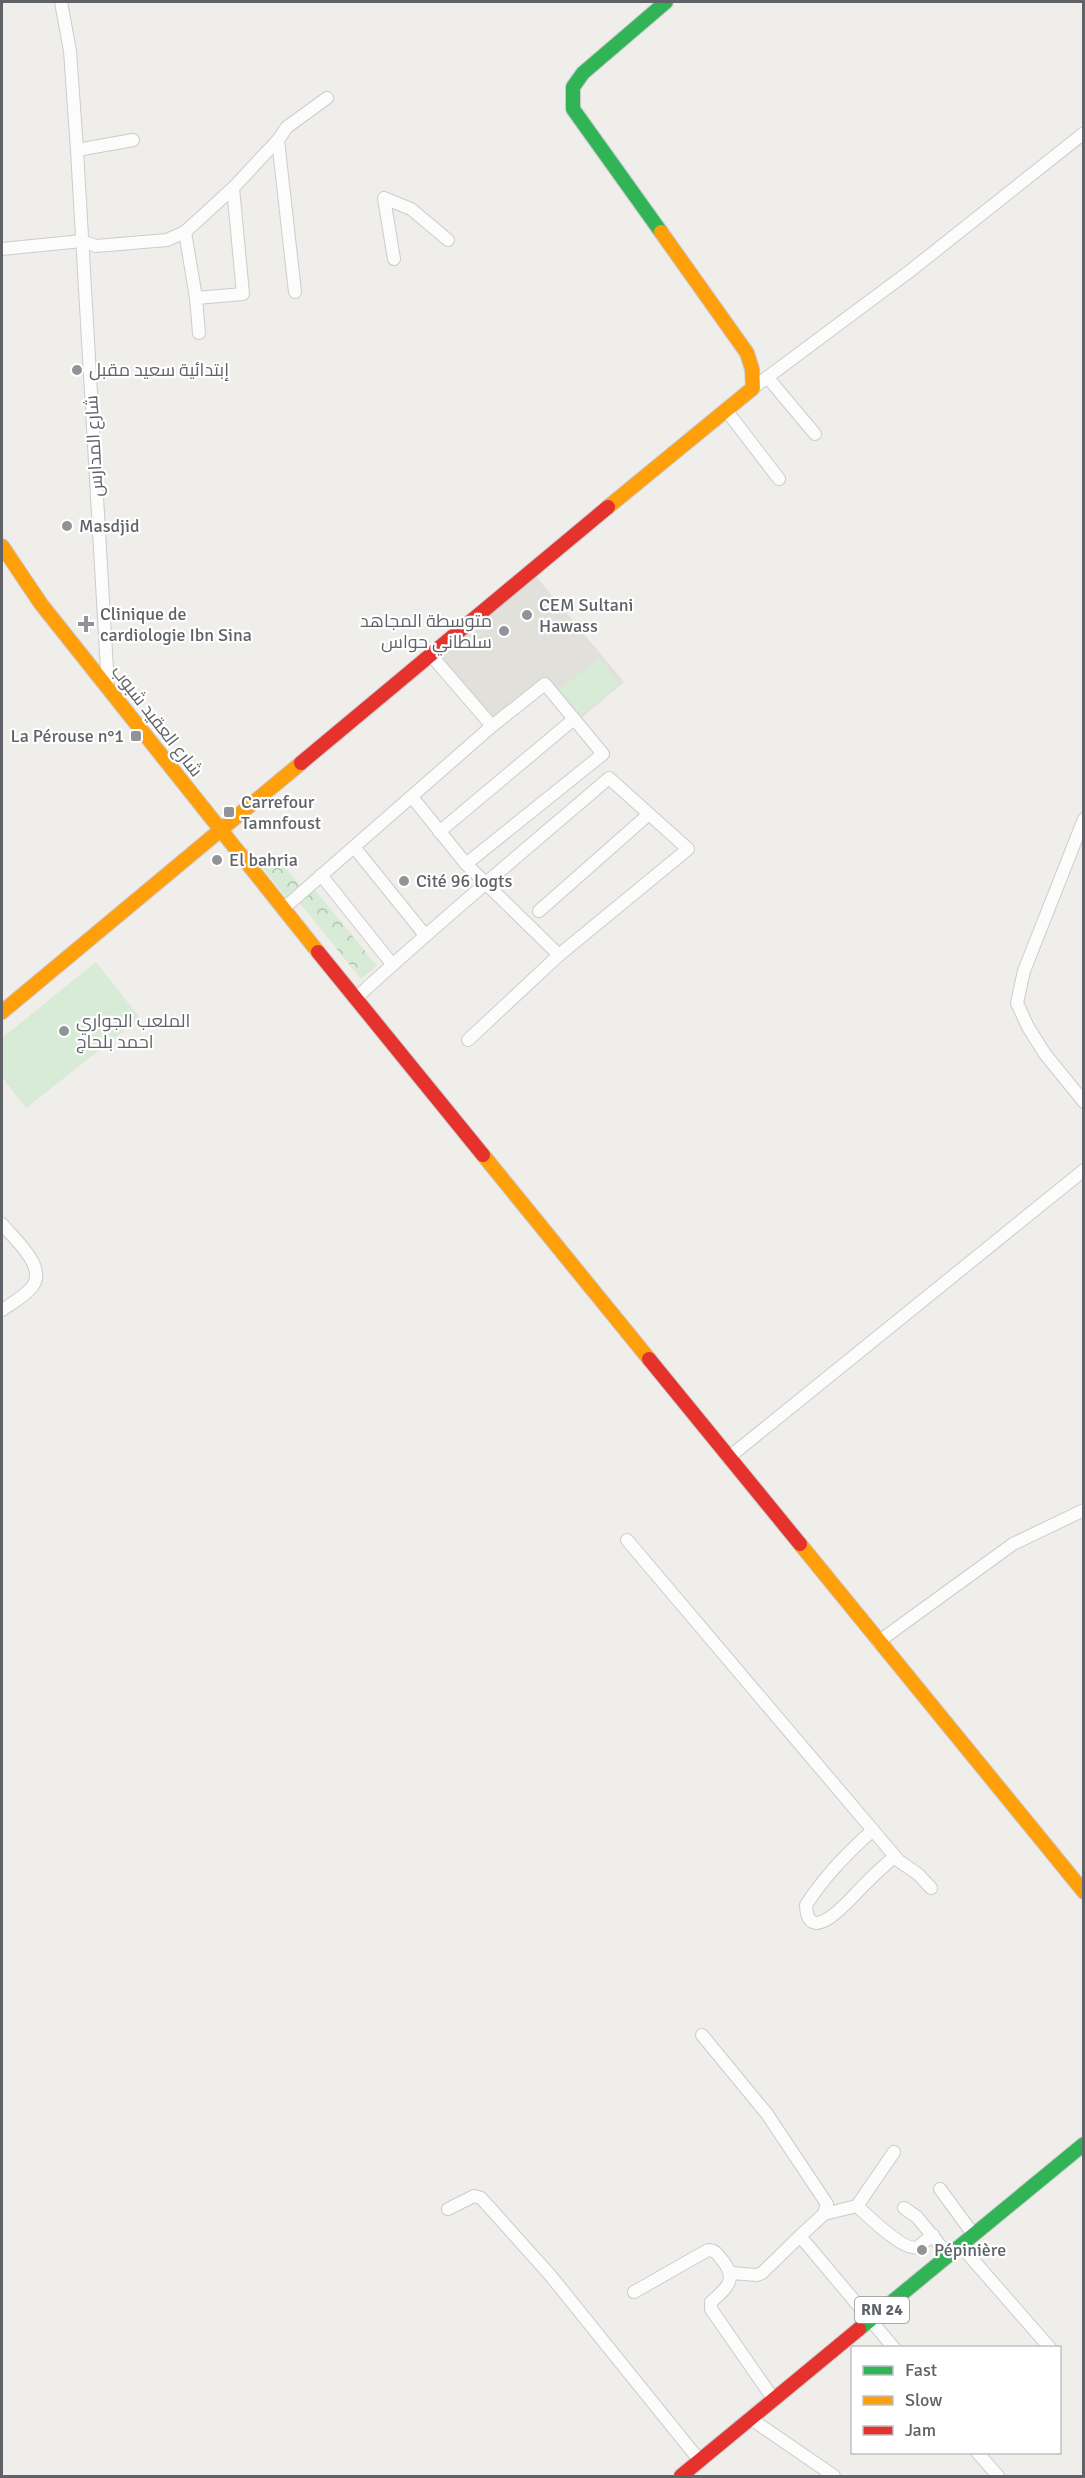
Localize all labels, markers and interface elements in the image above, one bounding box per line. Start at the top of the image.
place label: إبتدائية سعيد مقبل [89,359,229,381]
marker: إبتدائية سعيد مقبل [70,363,84,377]
street label: شارع المدارس [80,395,109,497]
place label: Masdjid [79,515,139,537]
marker: Masdjid [60,519,74,533]
place label: CEM Sultani Hawass [539,594,634,637]
place label: Clinique de cardiologie Ibn Sina [100,603,252,646]
marker: CEM Sultani Hawass [520,608,534,622]
place label: متوسطة المجاهد سلطاني حواس [360,610,492,656]
marker: Clinique de cardiologie Ibn Sina [77,615,95,633]
marker: متوسطة المجاهد سلطاني حواس [497,624,511,638]
street label: شارع العقيد شبوب [106,661,207,782]
place label: La Pérouse n°1 [10,725,124,747]
marker: La Pérouse n°1 [129,729,143,743]
place label: Carrefour Tamnfoust [241,791,321,834]
marker: Carrefour Tamnfoust [222,805,236,819]
place label: El bahria [229,849,298,871]
marker: El bahria [210,853,224,867]
place label: Cité 96 logts [416,870,512,892]
marker: Cité 96 logts [397,874,411,888]
place label: الملعب الجواري احمد بلحاج [76,1010,190,1054]
marker: الملعب الجواري احمد بلحاج [57,1024,71,1038]
place label: Pépinière [934,2239,1006,2261]
marker: Pépinière [915,2243,929,2257]
road number: RN 24 [855,2297,909,2323]
legend [851,2346,1061,2454]
text: Fast [905,2359,937,2381]
text: Slow [905,2389,942,2411]
text: Jam [905,2419,936,2441]

